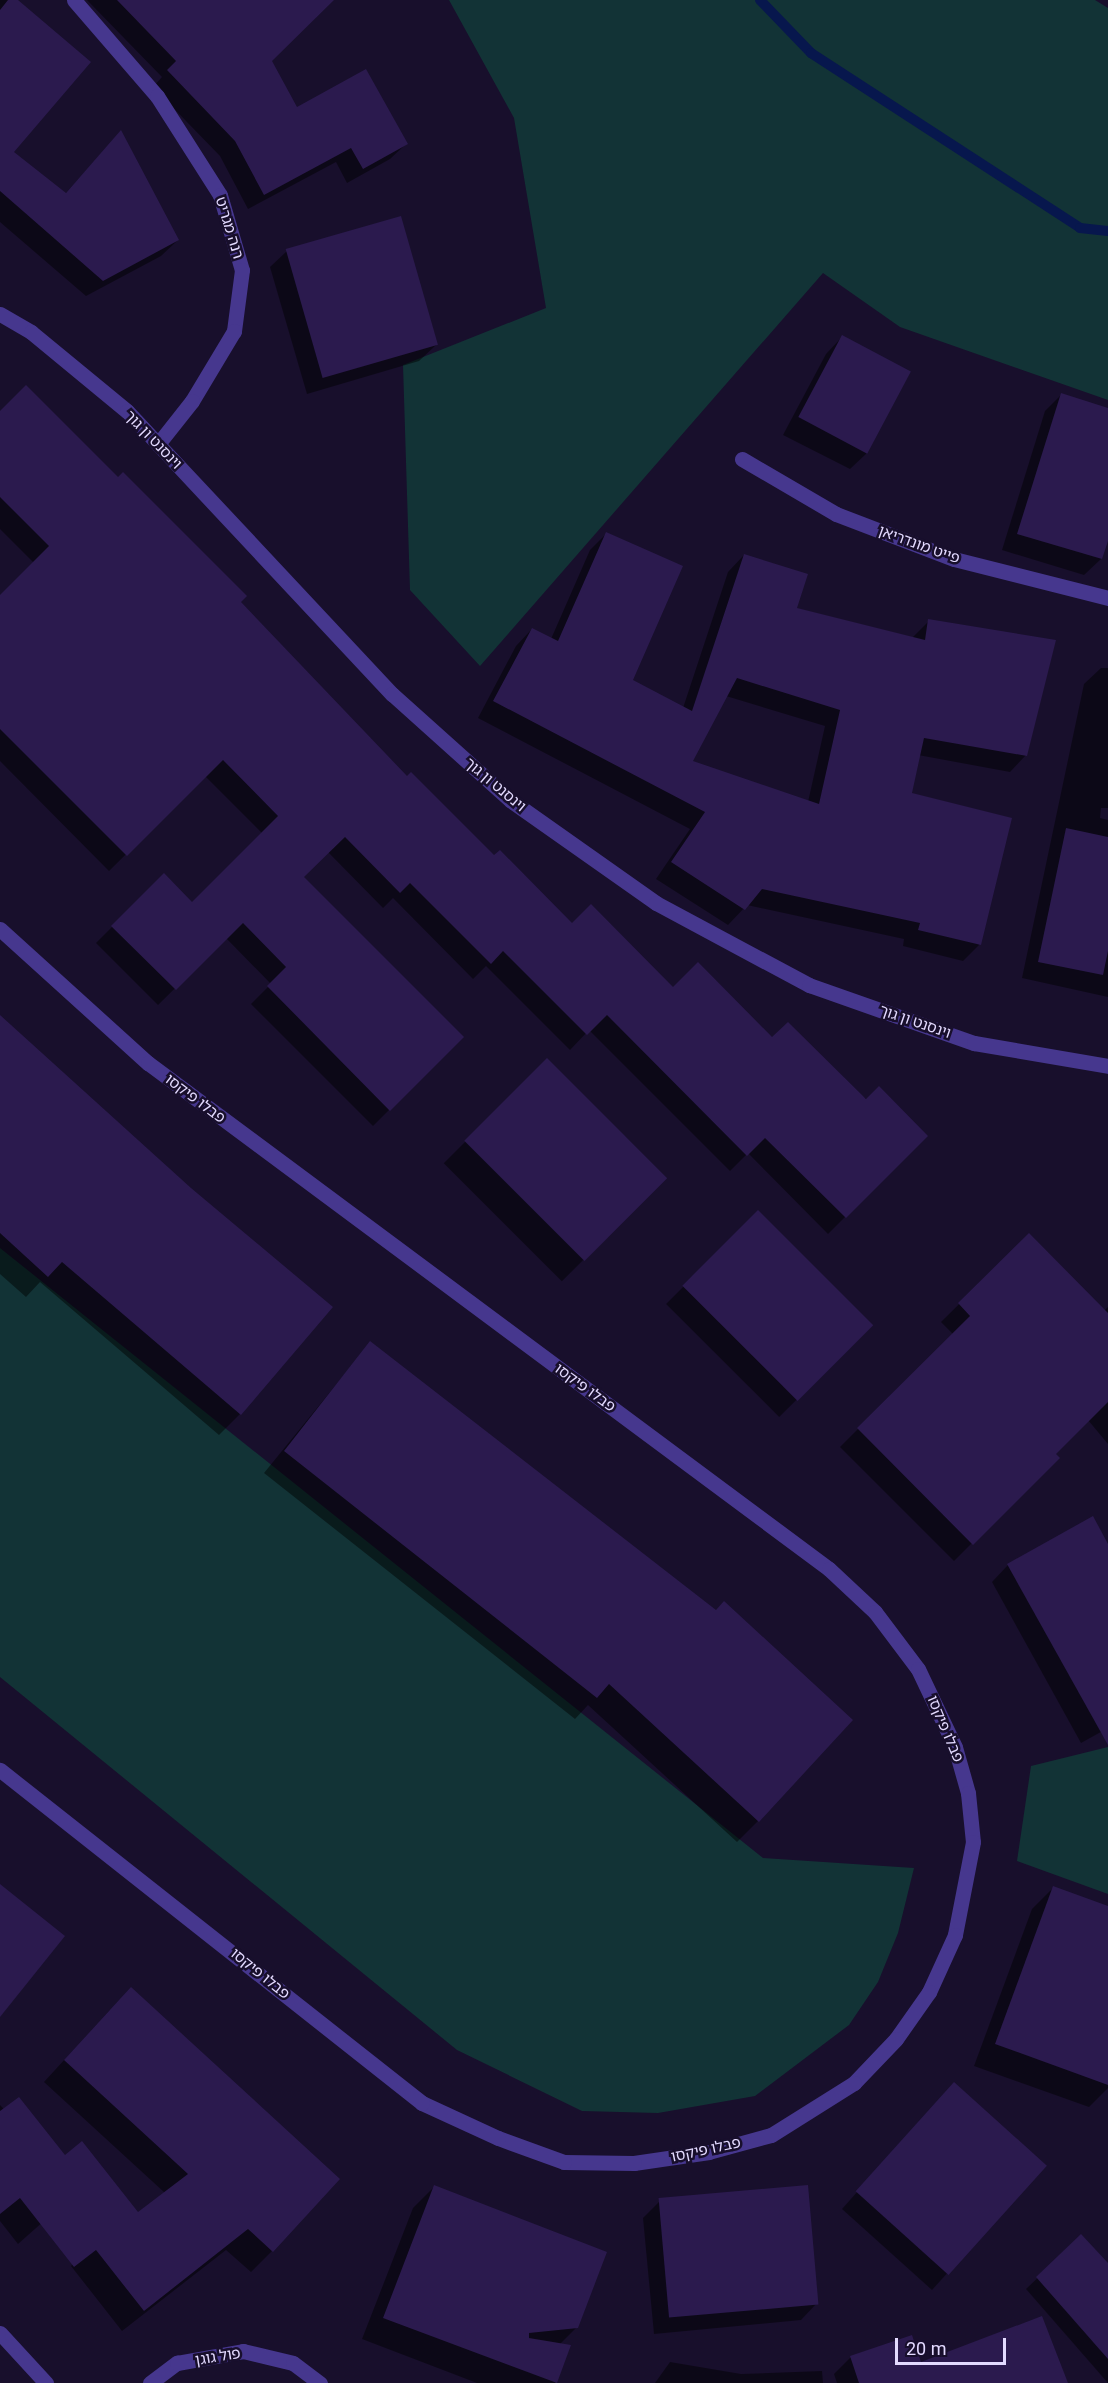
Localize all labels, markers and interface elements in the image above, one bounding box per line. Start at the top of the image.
street label: רנה מגריט [211,195,247,261]
street label: וינסנט ון גוך [121,407,185,473]
street label: פייט מונדריאן [876,522,962,568]
street label: וינסנט ון גוך [461,754,529,816]
street label: וינסנט ון גוך [877,1001,953,1043]
street label: פבלו פיקסו [161,1071,229,1127]
street label: פבלו פיקסו [551,1360,619,1416]
street label: פבלו פיקסו [923,1693,967,1765]
street label: פבלו פיקסו [227,1945,293,2003]
street label: פבלו פיקסו [670,2134,742,2166]
scale bar [898,2326,1009,2364]
text: 20 m [906,2338,946,2359]
street label: פול גוגן [194,2345,242,2369]

